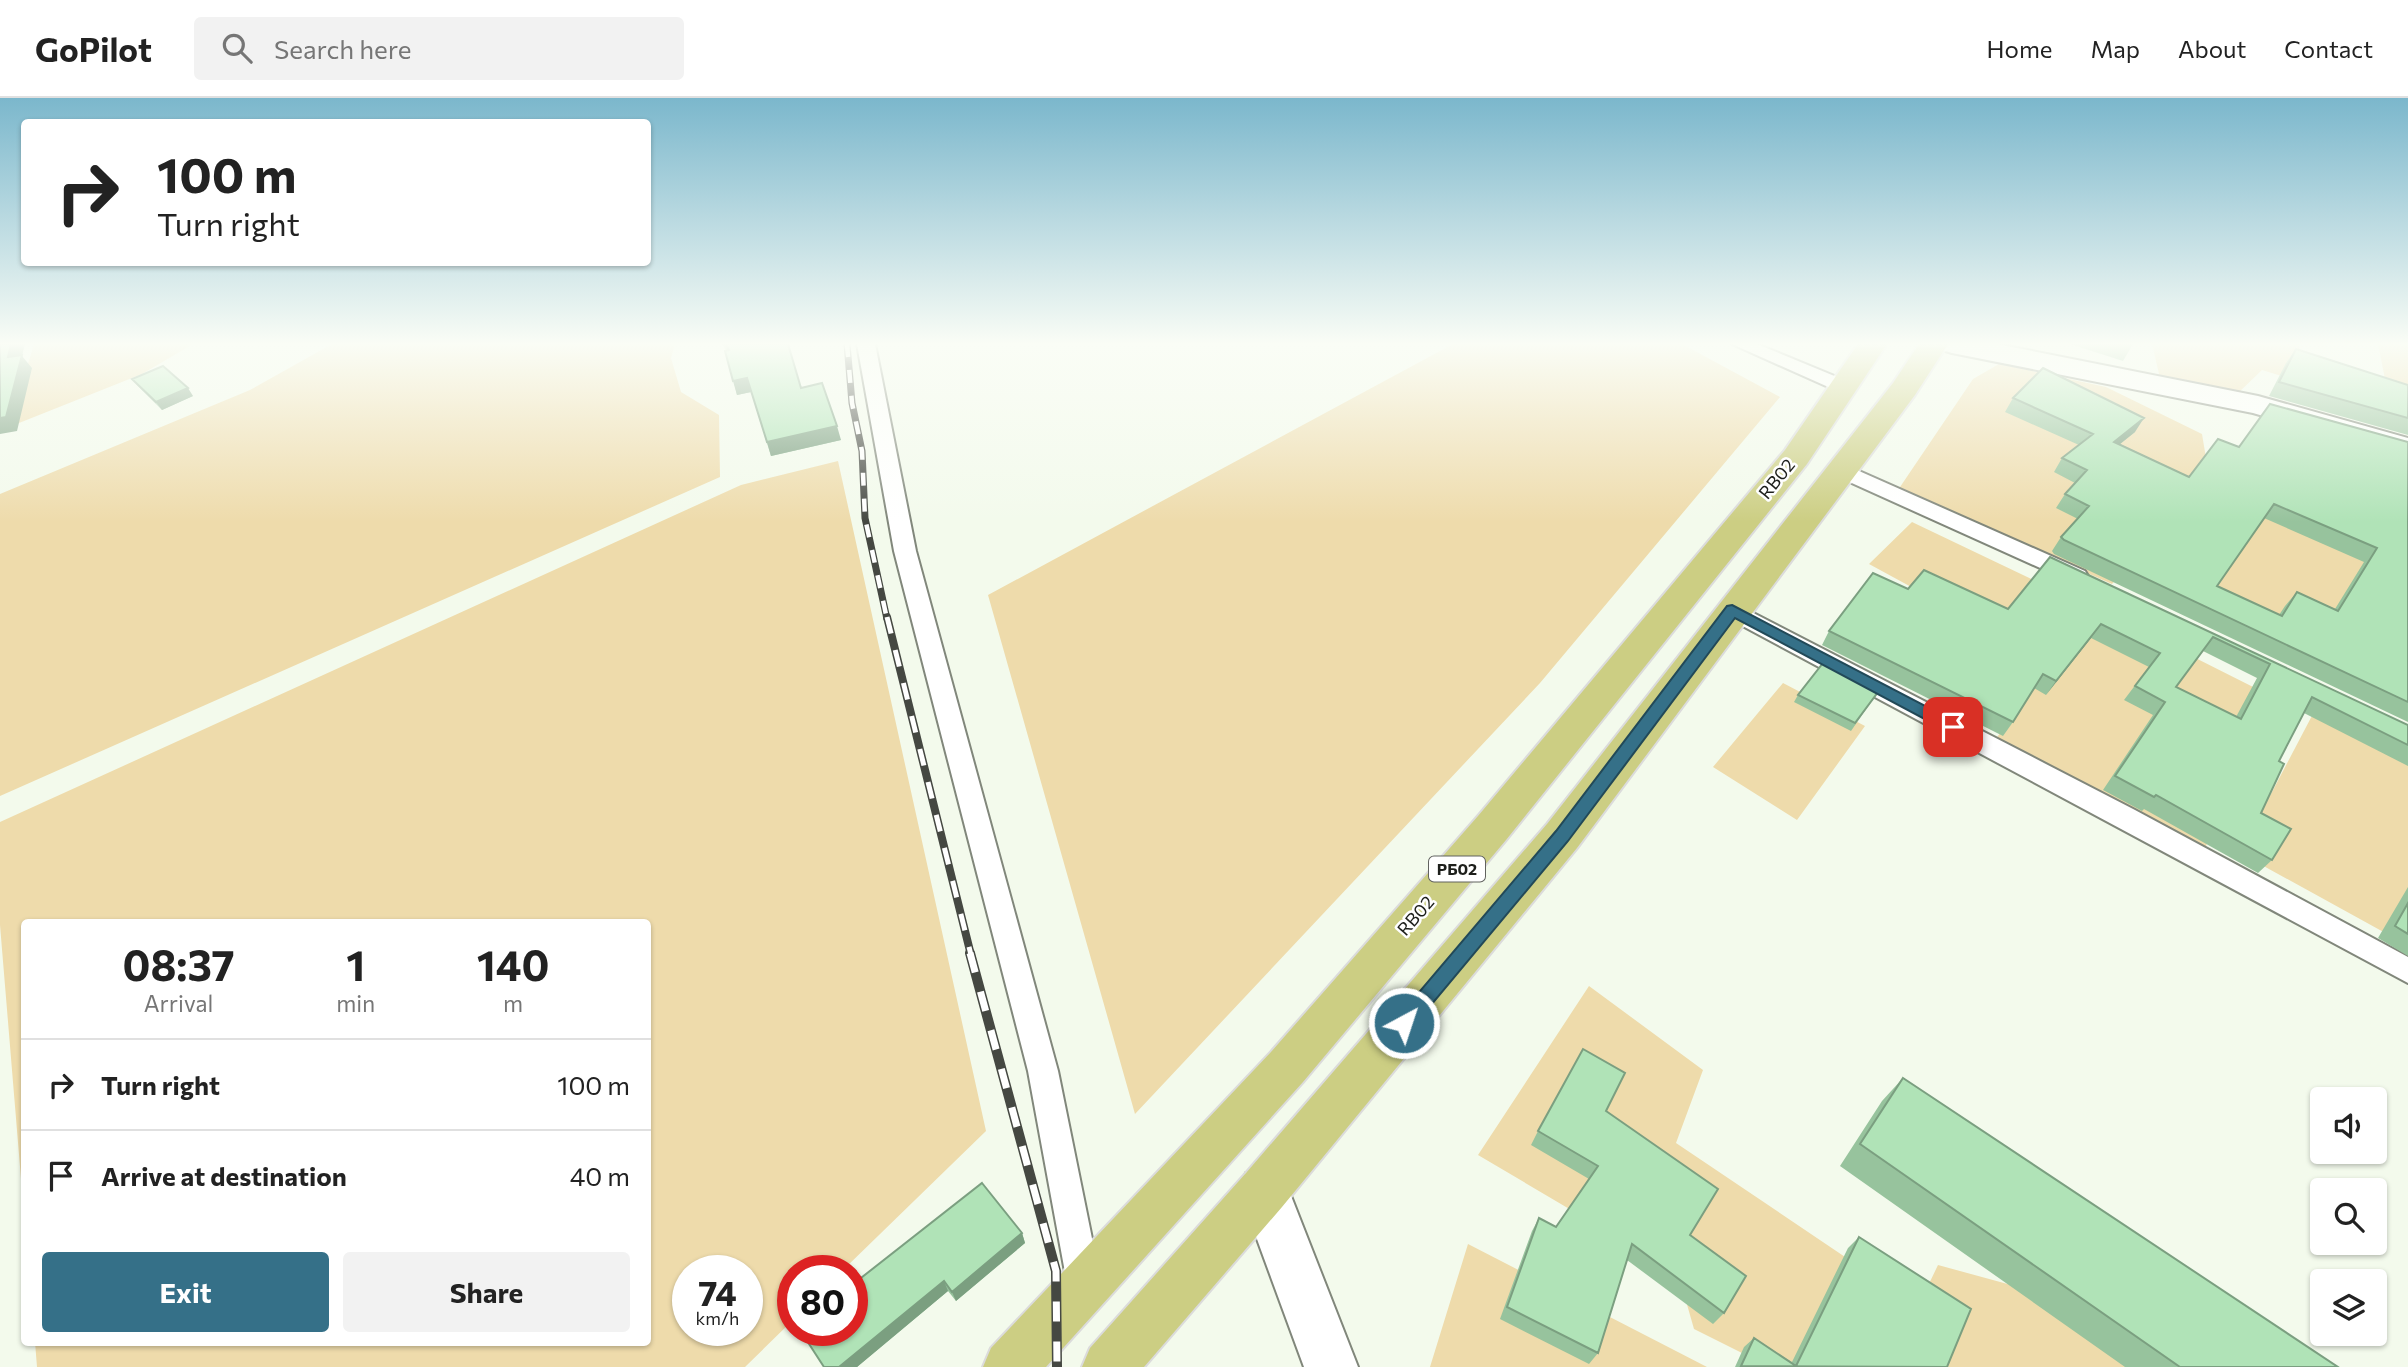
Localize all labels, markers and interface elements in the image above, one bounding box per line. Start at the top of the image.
search box [194,17,684,80]
text: GoPilot [35,28,152,69]
icon: search [218,29,256,67]
text: Search here [274,33,411,64]
text: Home [1987,34,2053,63]
text: Map [2091,34,2140,63]
text: About [2178,34,2246,63]
text: Contact [2284,34,2373,63]
text: 100 m [157,143,296,203]
icon: right [42,147,133,238]
text: Turn right [157,203,300,243]
street label: RB02 [1753,454,1799,503]
pin [1923,697,1983,757]
icon: arrive [1934,708,1972,746]
road number: РБ02 [1429,856,1485,882]
street label: RB02 [1392,891,1438,940]
text: 08:37 [122,938,235,990]
text: 1 [346,938,365,990]
text: 140 [477,938,549,990]
position arrow [1367,986,1441,1060]
text: Arrival [144,989,213,1017]
text: min [336,989,375,1017]
text: m [503,989,523,1017]
icon: right [42,1066,80,1104]
text: Turn right [101,1069,220,1100]
text: 100 m [557,1069,630,1100]
map controls [2310,1087,2387,1346]
button: sound [2310,1087,2387,1164]
icon: arrive [42,1157,80,1195]
text: Arrive at destination [101,1160,347,1191]
text: 40 m [570,1160,630,1191]
button: search [2310,1178,2387,1255]
button: Exit [42,1252,329,1332]
button: Share [343,1252,630,1332]
speed limit sign: 80 [777,1255,868,1346]
button: layers [2310,1269,2387,1346]
text: 74 [698,1270,737,1313]
text: km/h [696,1307,739,1329]

